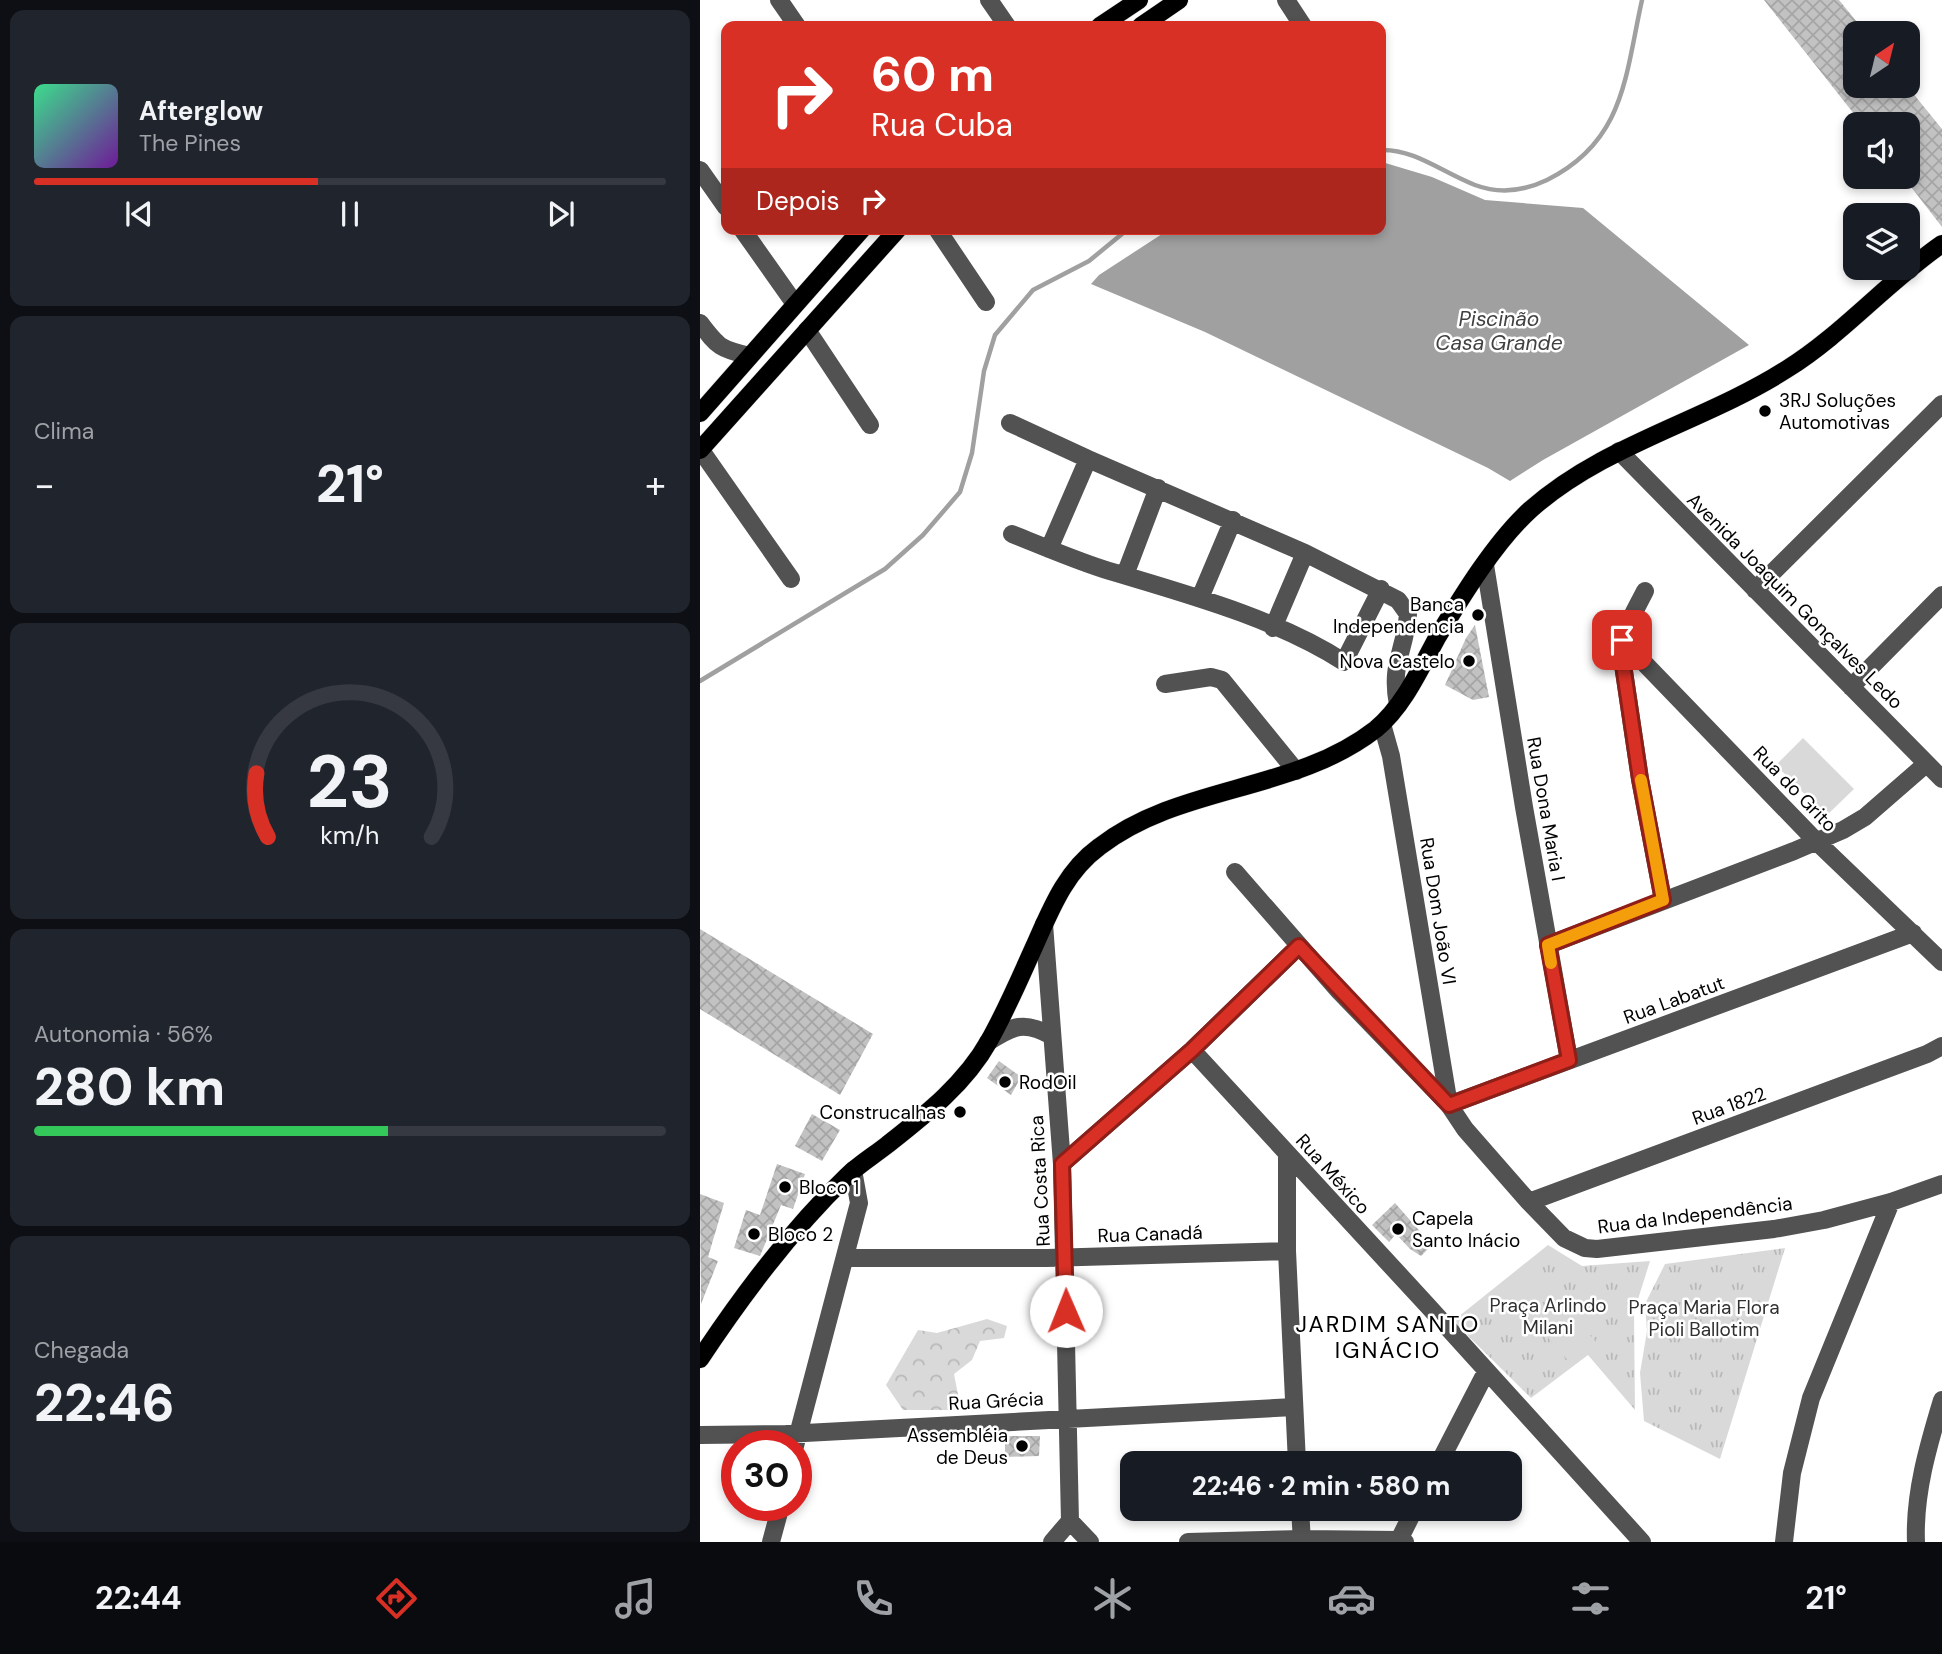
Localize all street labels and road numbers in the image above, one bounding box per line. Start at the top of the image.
street label: Avenida Joaquim Gonçalves Ledo [1682,488,1908,714]
street label: Rua Dona Maria I [1521,735,1571,883]
street label: Rua do Grito [1748,741,1842,837]
street label: Rua Dom João VI [1414,836,1462,986]
street label: Rua Labatut [1620,970,1728,1030]
street label: Rua 1822 [1689,1081,1769,1131]
street label: Rua Costa Rica [1024,1115,1056,1247]
street label: Rua México [1290,1128,1376,1220]
street label: Rua da Independência [1596,1191,1794,1239]
street label: Rua Canadá [1097,1220,1203,1248]
street label: Rua Grécia [948,1386,1044,1416]

